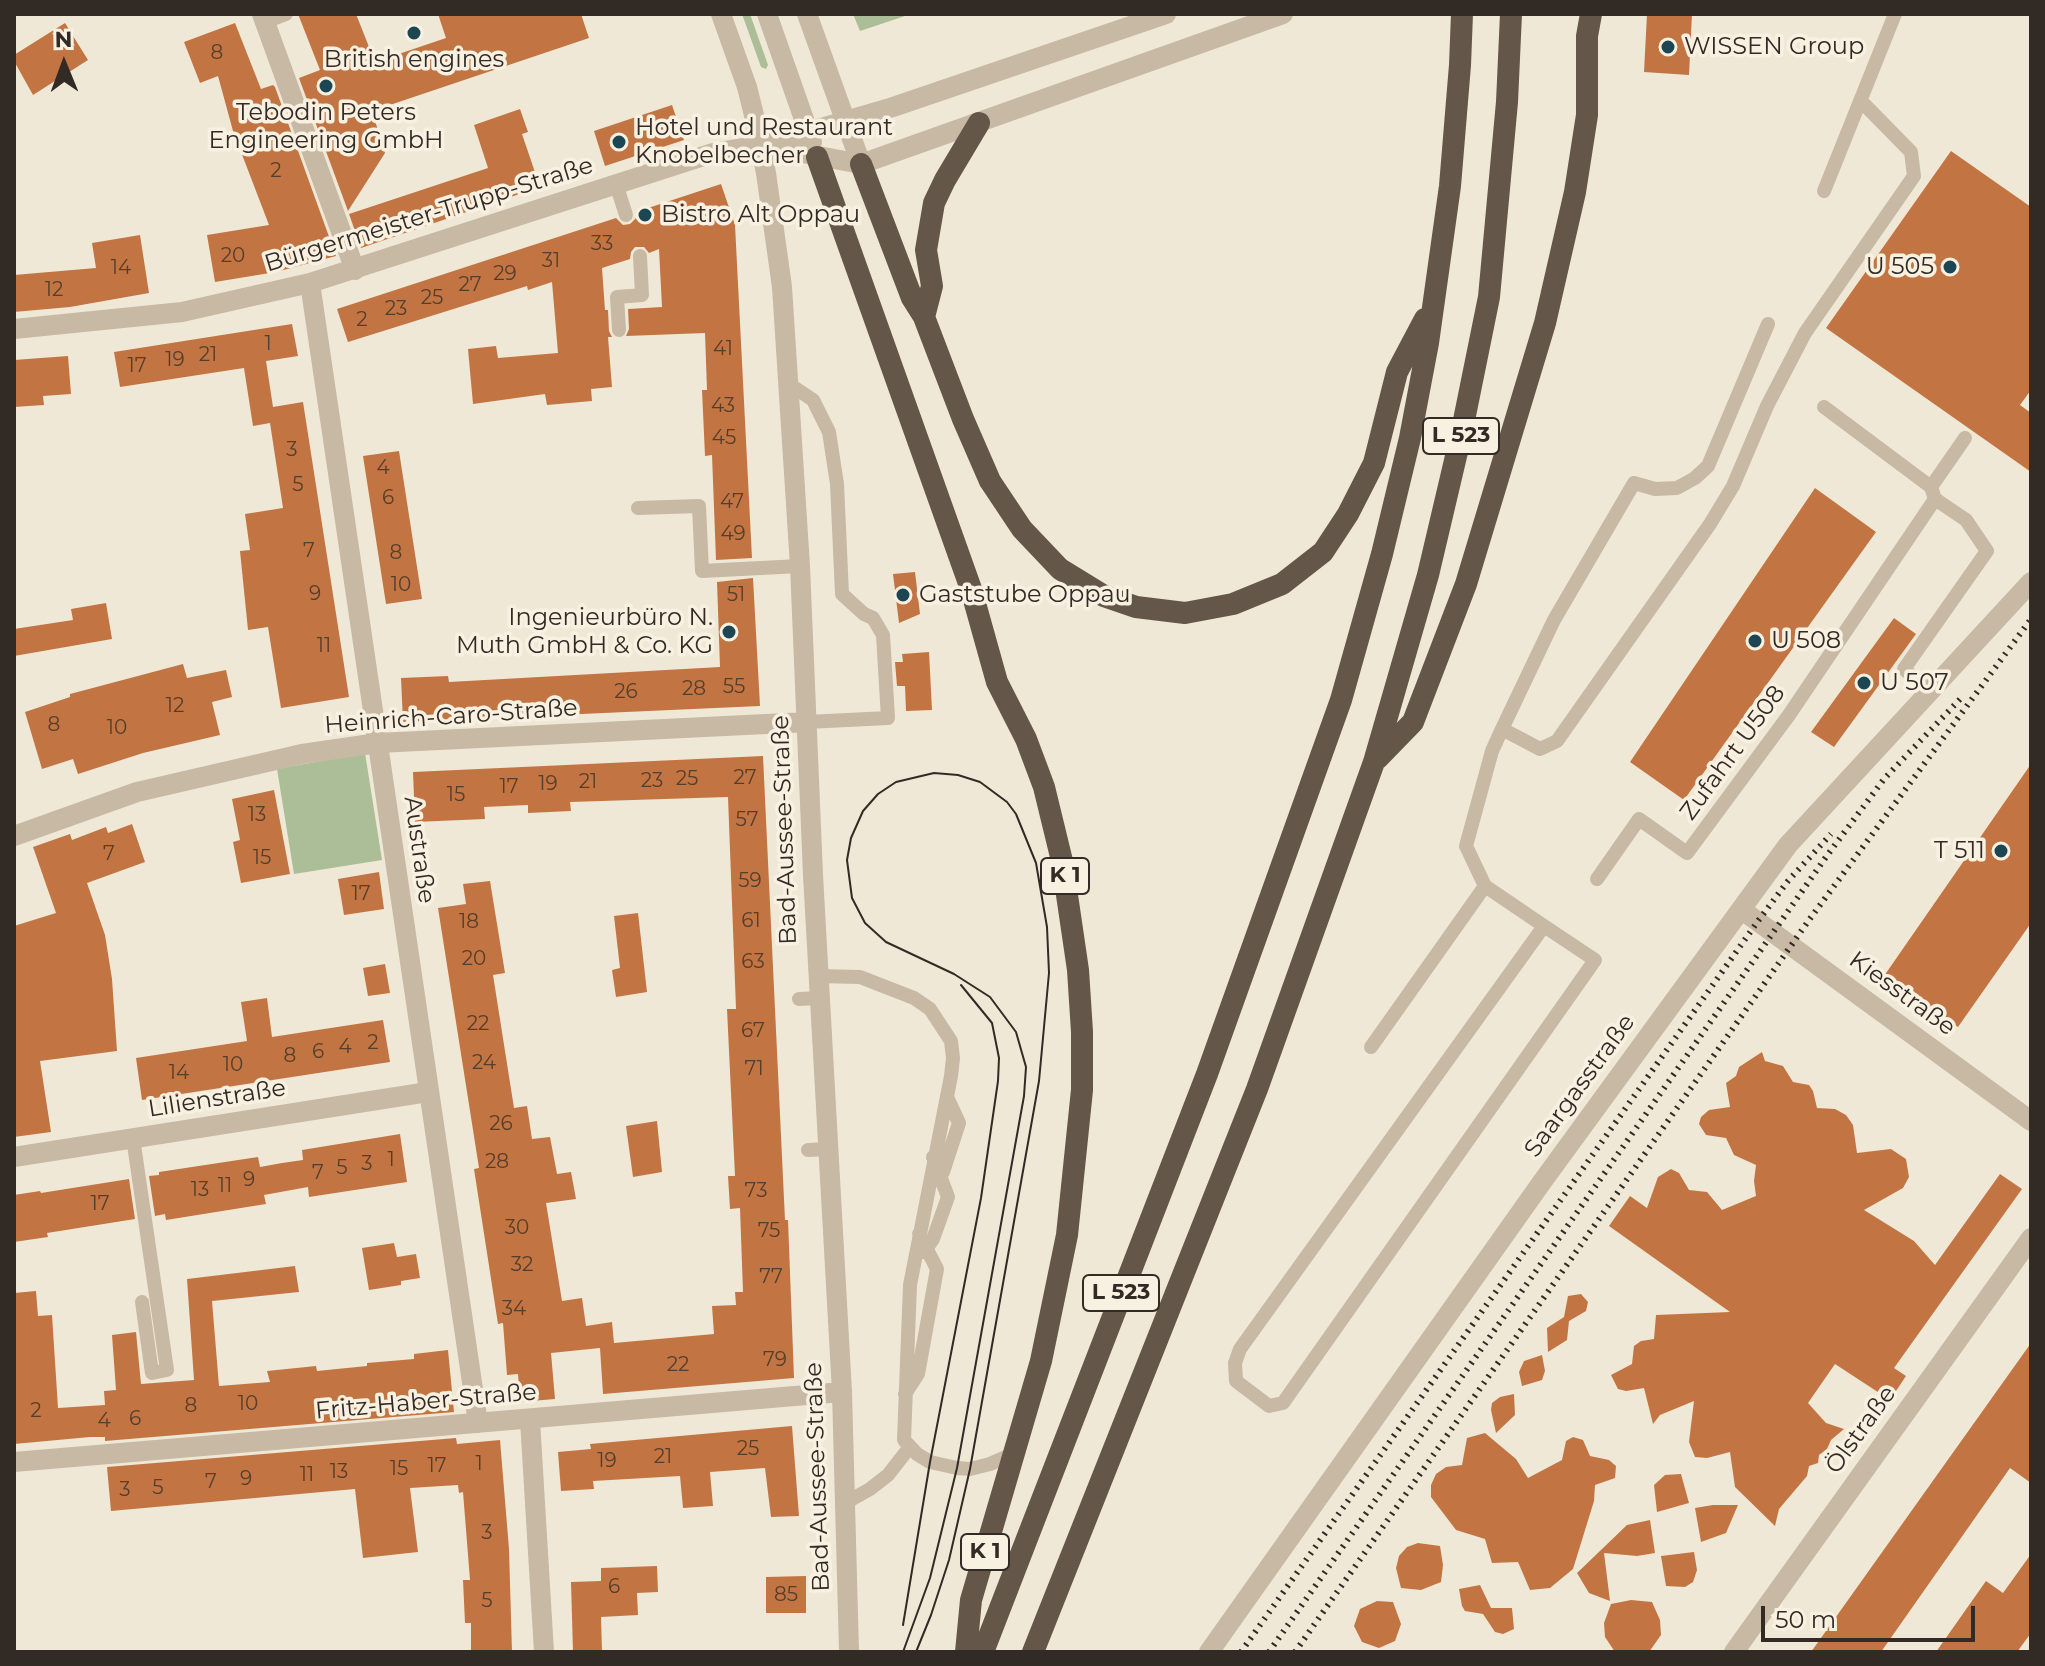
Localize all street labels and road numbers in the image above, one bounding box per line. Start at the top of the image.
street label: Bürgermeister-Trupp-Straße [261,151,597,279]
road number: L 523 [1423,418,1499,454]
street label: Zufahrt U508 [1674,680,1792,826]
street label: Heinrich-Caro-Straße [323,694,579,740]
street label: Bad-Aussee-Straße [767,715,803,945]
street label: Austraße [397,795,441,905]
road number: K 1 [1041,858,1089,894]
street label: Kiesstraße [1843,946,1961,1042]
street label: Saargasstraße [1519,1009,1641,1163]
street label: Lilienstraße [146,1074,288,1124]
road number: L 523 [1083,1275,1159,1311]
street label: Bad-Aussee-Straße [800,1362,836,1592]
street label: Fritz-Haber-Straße [314,1378,538,1426]
street label: Ölstraße [1820,1381,1902,1479]
road number: K 1 [961,1534,1009,1570]

